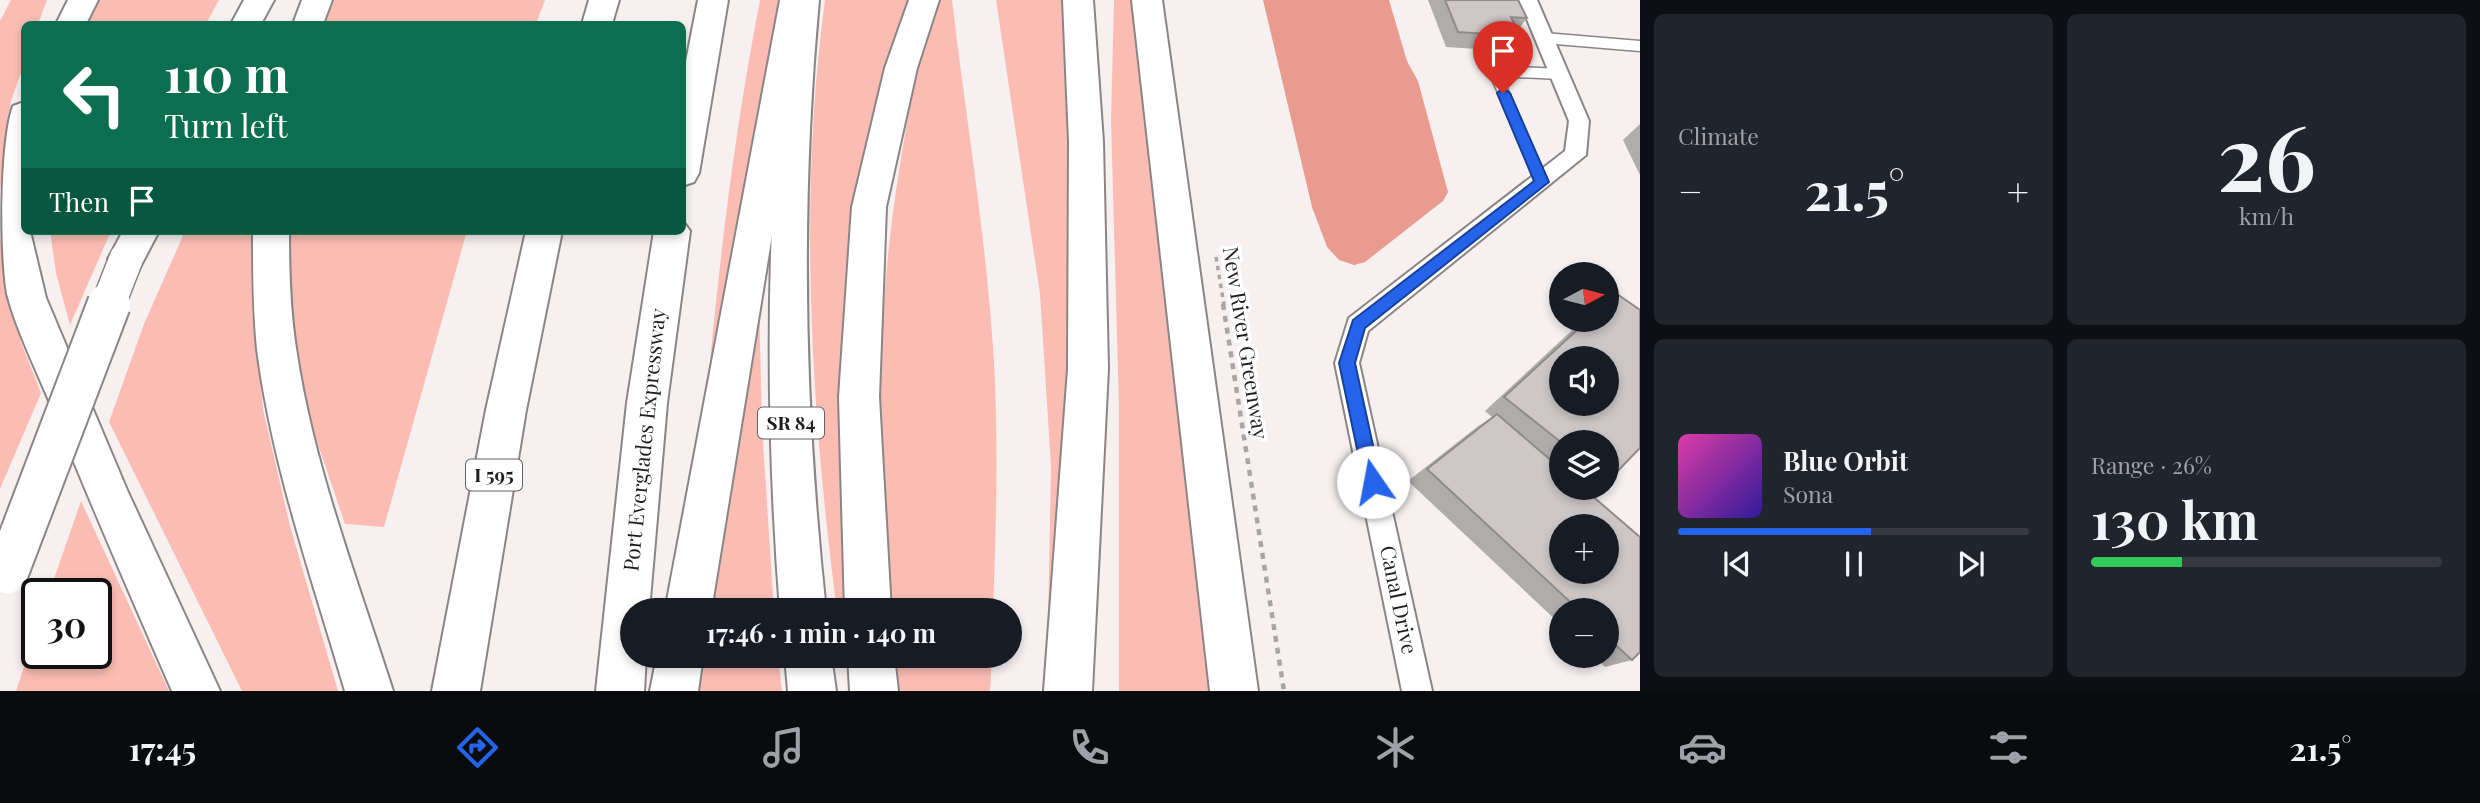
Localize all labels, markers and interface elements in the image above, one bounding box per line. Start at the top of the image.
pin [1473,21,1533,93]
icon: arrive [1484,32,1522,70]
text: 110 m [164,40,289,105]
icon: left [49,49,140,140]
text: 26 [2217,94,2316,215]
text: Turn left [164,103,288,146]
text: Climate [1678,120,1759,151]
text: 21.5° [1805,155,1905,224]
text: − [1678,165,1703,216]
text: + [2007,165,2029,216]
icon: arrive [123,182,161,220]
text: Then [49,184,109,219]
text: km/h [2239,200,2294,231]
street label: New River Greenway [1218,244,1276,441]
north arrow [1549,262,1619,332]
map controls [1549,262,1619,668]
street label: Port Everglades Expressway [615,307,671,573]
button: sound [1549,346,1619,416]
road number: SR 84 [758,408,824,438]
button: layers [1549,430,1619,500]
text: Blue Orbit [1783,443,1908,478]
position arrow [1336,445,1410,519]
text: Range · 26% [2091,449,2212,480]
road number: I 595 [466,460,522,490]
text: Sona [1783,478,1833,509]
text: 130 km [2091,484,2258,553]
button: + [1549,514,1619,584]
street label: Canal Drive [1375,543,1425,657]
icon: previous [1718,545,1756,583]
icon: pause [1835,545,1873,583]
icon: next [1952,545,1990,583]
speed limit sign: 30 [21,578,112,669]
button: − [1549,598,1619,668]
text: 17:46 · 1 min · 140 m [706,615,936,650]
icon: directions [453,723,502,772]
icon: music [759,723,808,772]
icon: phone [1065,723,1114,772]
icon: climate [1371,723,1420,772]
icon: car [1678,723,1727,772]
icon: filters [1984,723,2033,772]
text: 17:45 [129,726,196,769]
text: 21.5° [2290,726,2351,769]

